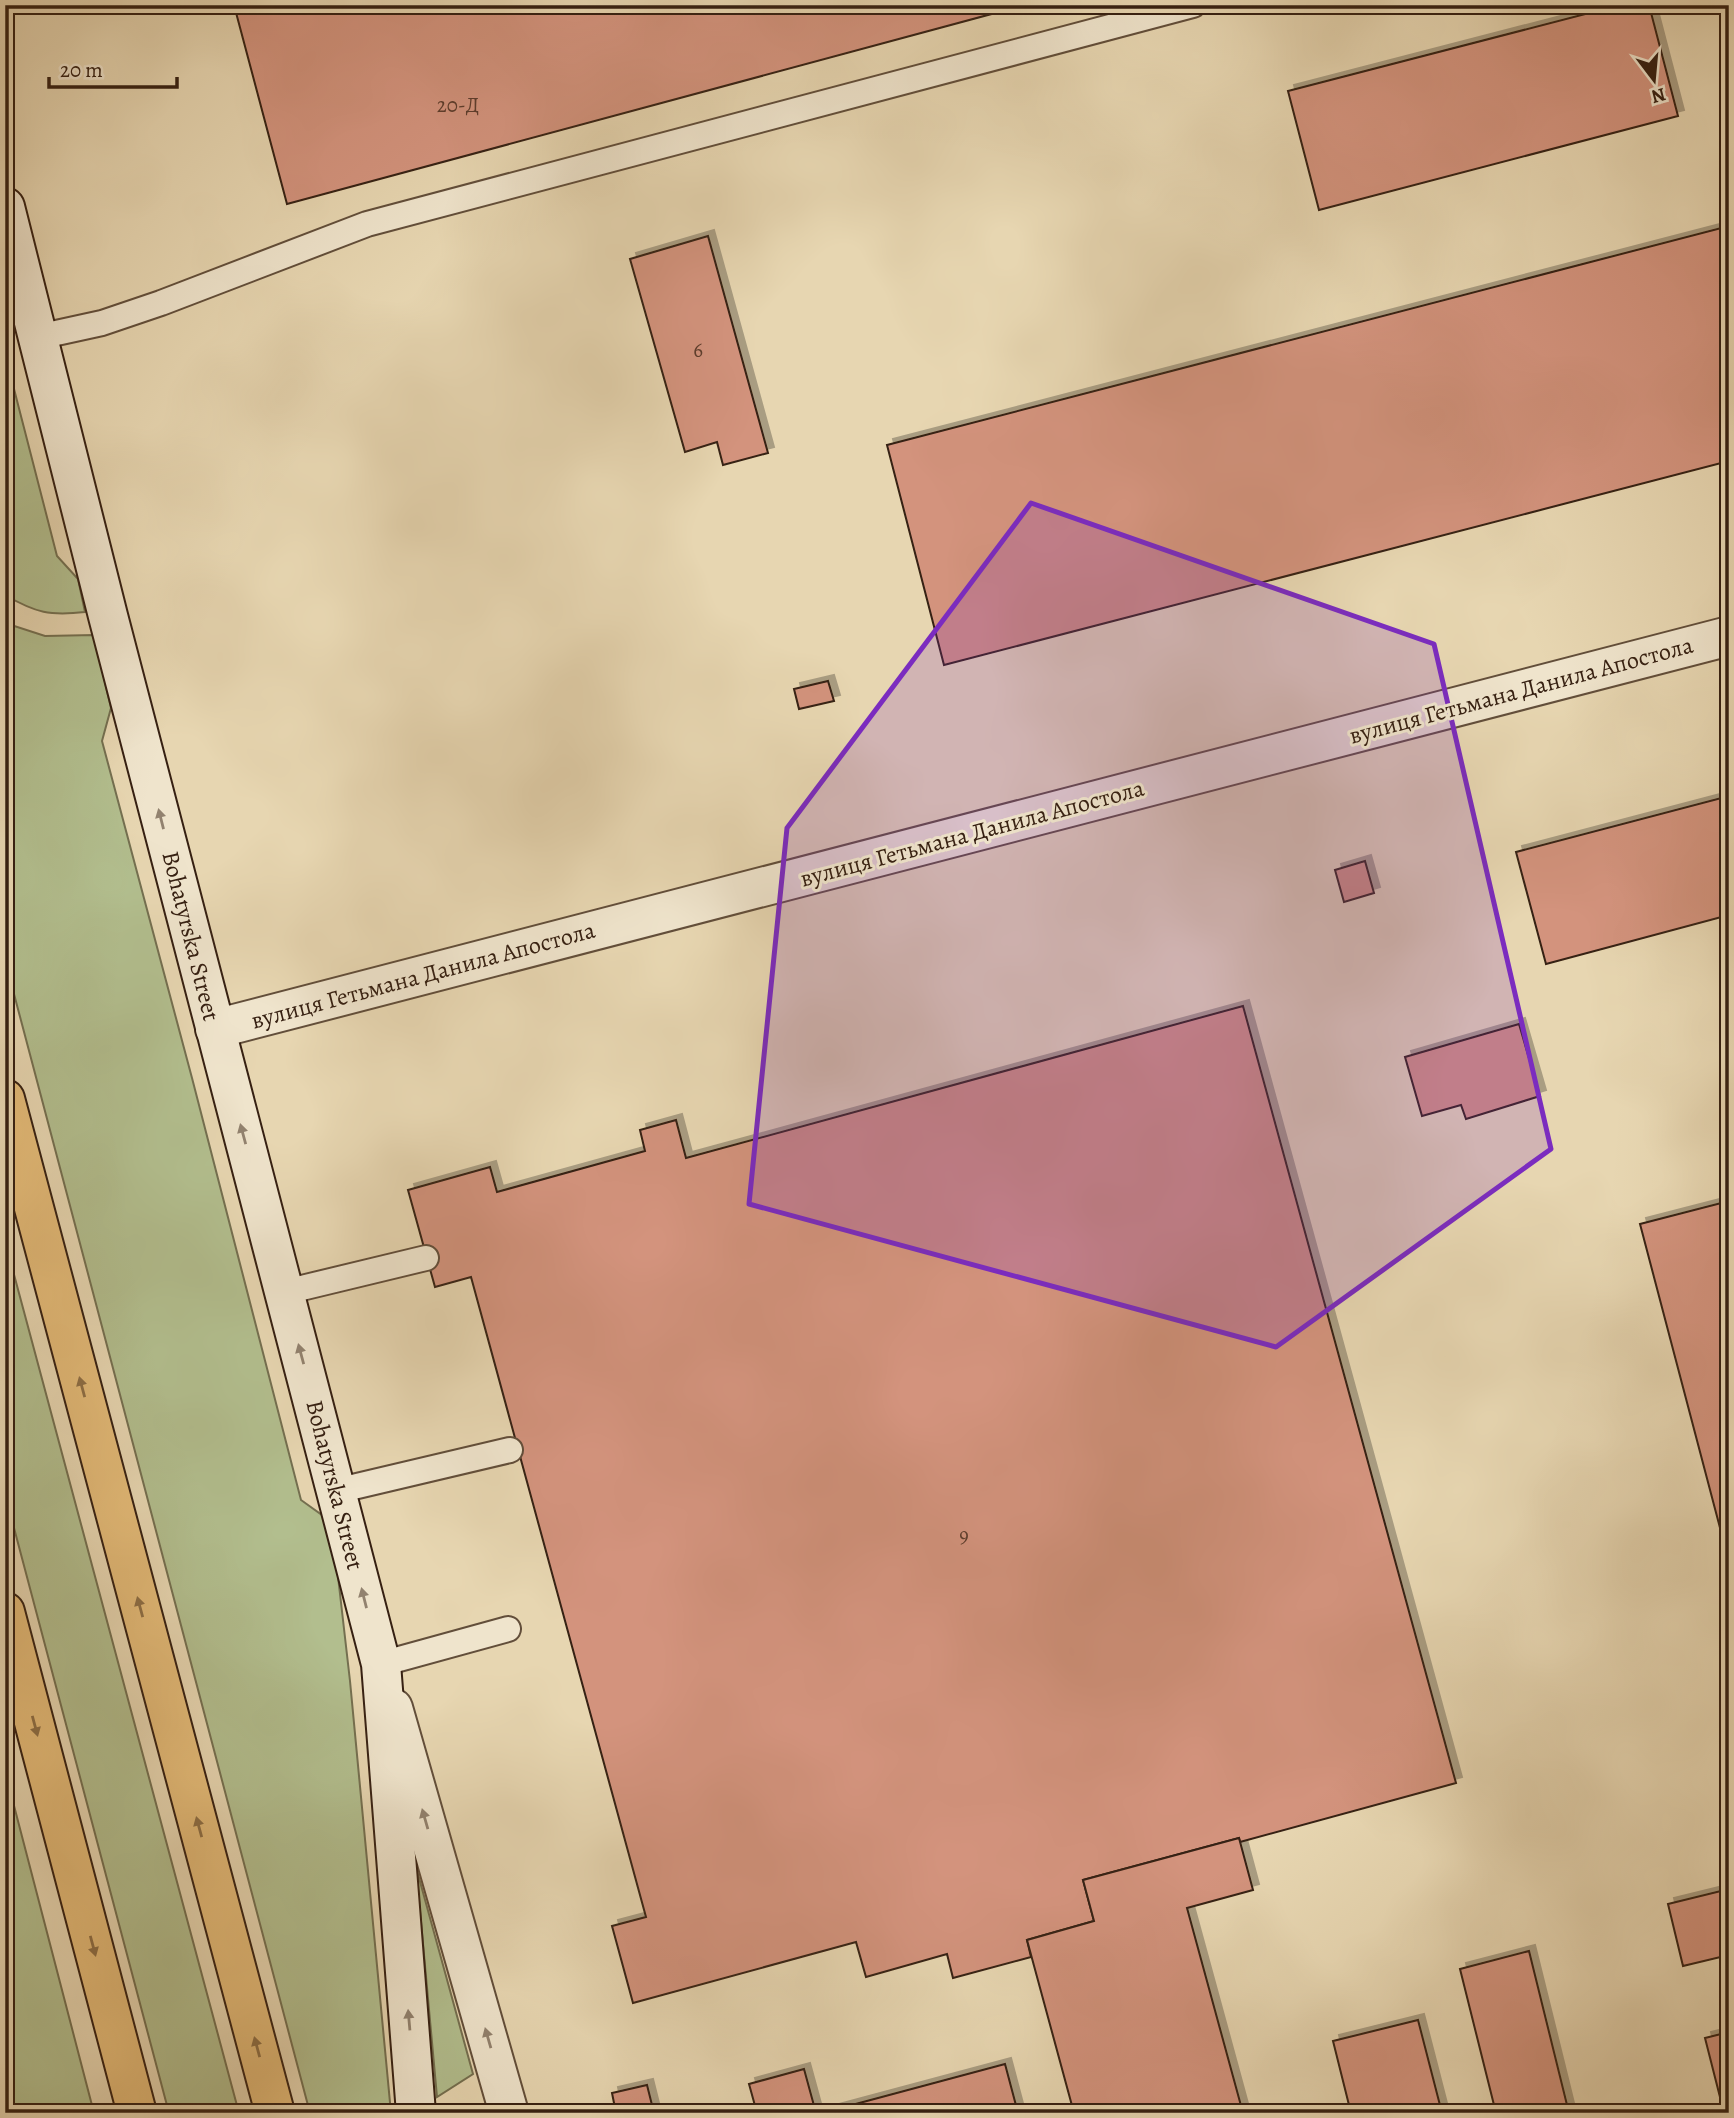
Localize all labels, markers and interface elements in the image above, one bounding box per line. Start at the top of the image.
scale bar [49,46,177,90]
north arrow [1618,46,1688,116]
text: 20 m [60,56,103,84]
text: N [1648,81,1669,110]
house number: 20-Д [437,91,479,119]
house number: 6 [693,336,703,364]
street label: вулиця Гетьмана Данила Апостола [1346,629,1696,751]
street label: вулиця Гетьмана Данила Апостола [797,772,1147,894]
one-way arrow [155,808,166,830]
street label: Bohatyrska Street [154,848,228,1024]
street label: вулиця Гетьмана Данила Апостола [248,914,598,1036]
one-way arrow [237,1123,248,1145]
one-way arrow [295,1343,306,1365]
one-way arrow [76,1376,87,1398]
street label: Bohatyrska Street [298,1397,372,1573]
house number: 9 [959,1521,969,1549]
one-way arrow [358,1587,369,1609]
one-way arrow [134,1596,145,1618]
one-way arrow [30,1715,41,1737]
one-way arrow [419,1808,430,1830]
one-way arrow [193,1816,203,1837]
one-way arrow [88,1935,99,1957]
one-way arrow [403,2009,414,2031]
one-way arrow [482,2027,492,2048]
one-way arrow [251,2036,262,2058]

